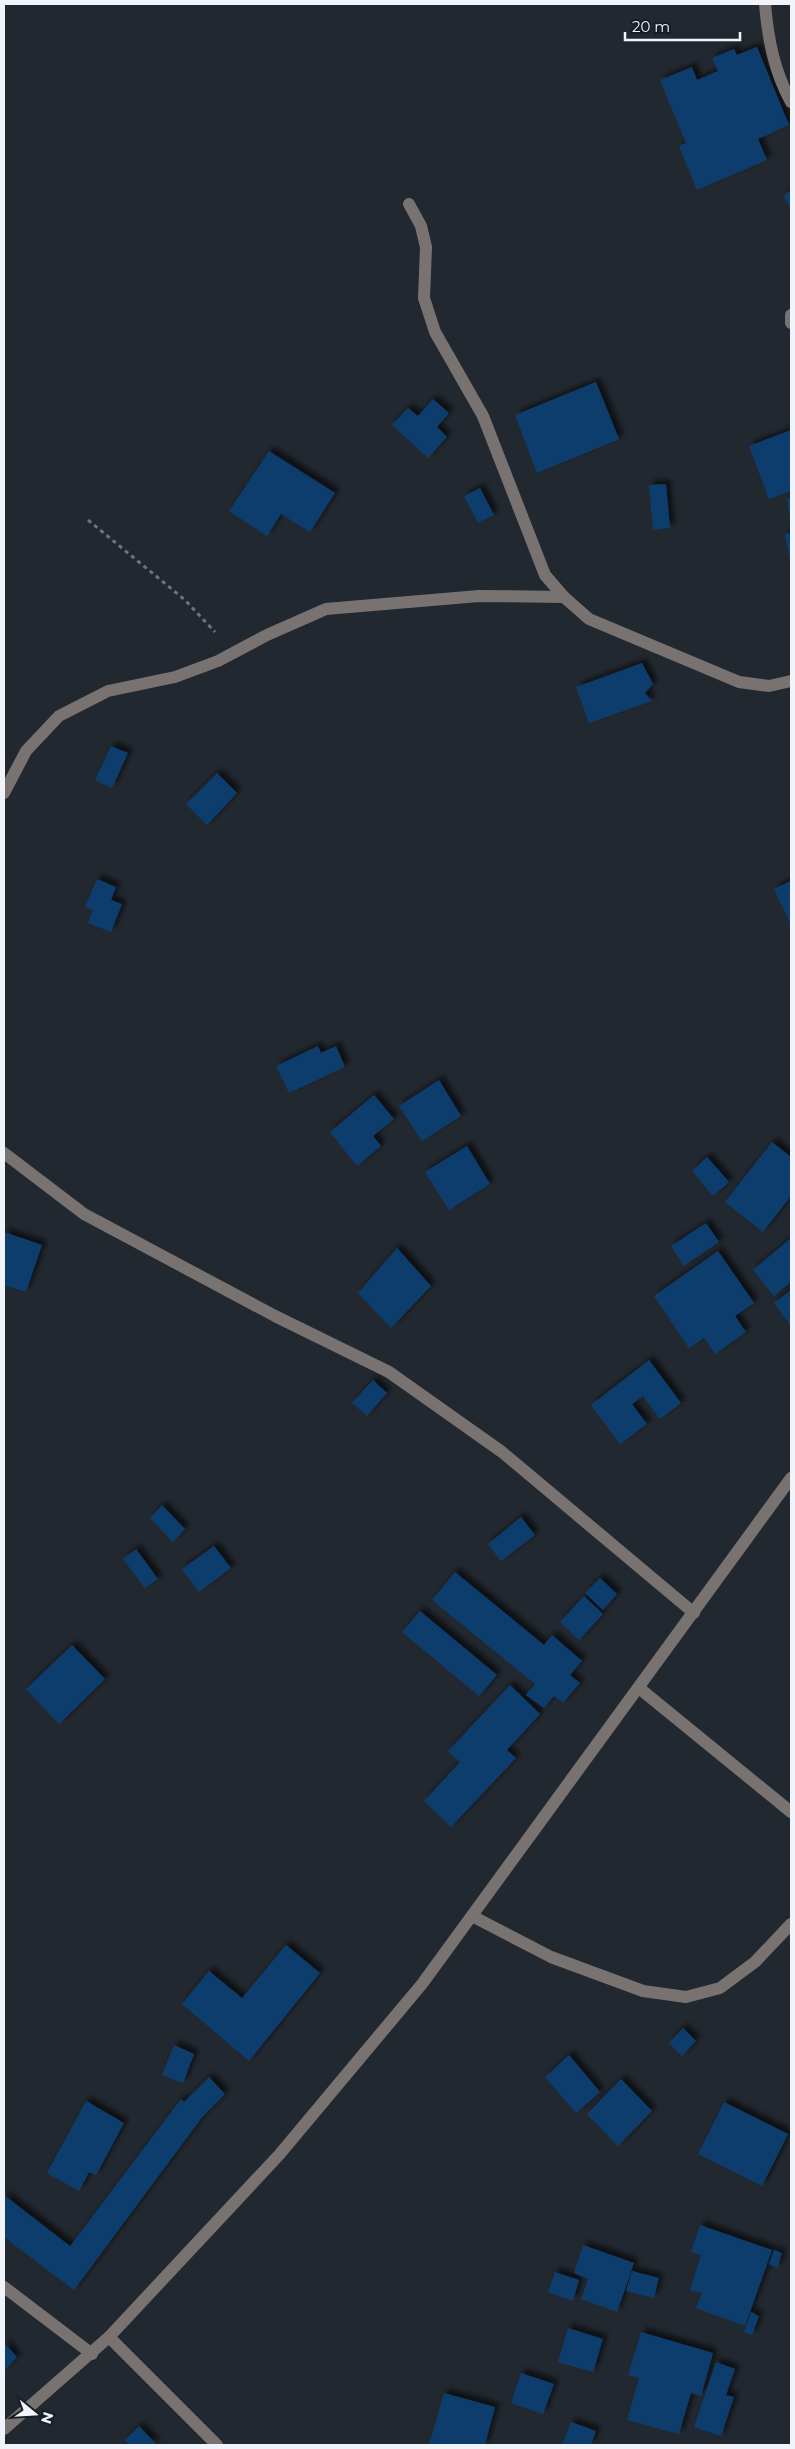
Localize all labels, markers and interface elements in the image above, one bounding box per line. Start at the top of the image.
scale bar [625,10,740,42]
text: 20 m [632,17,670,36]
north arrow [10,2389,60,2439]
text: N [37,2410,58,2426]

